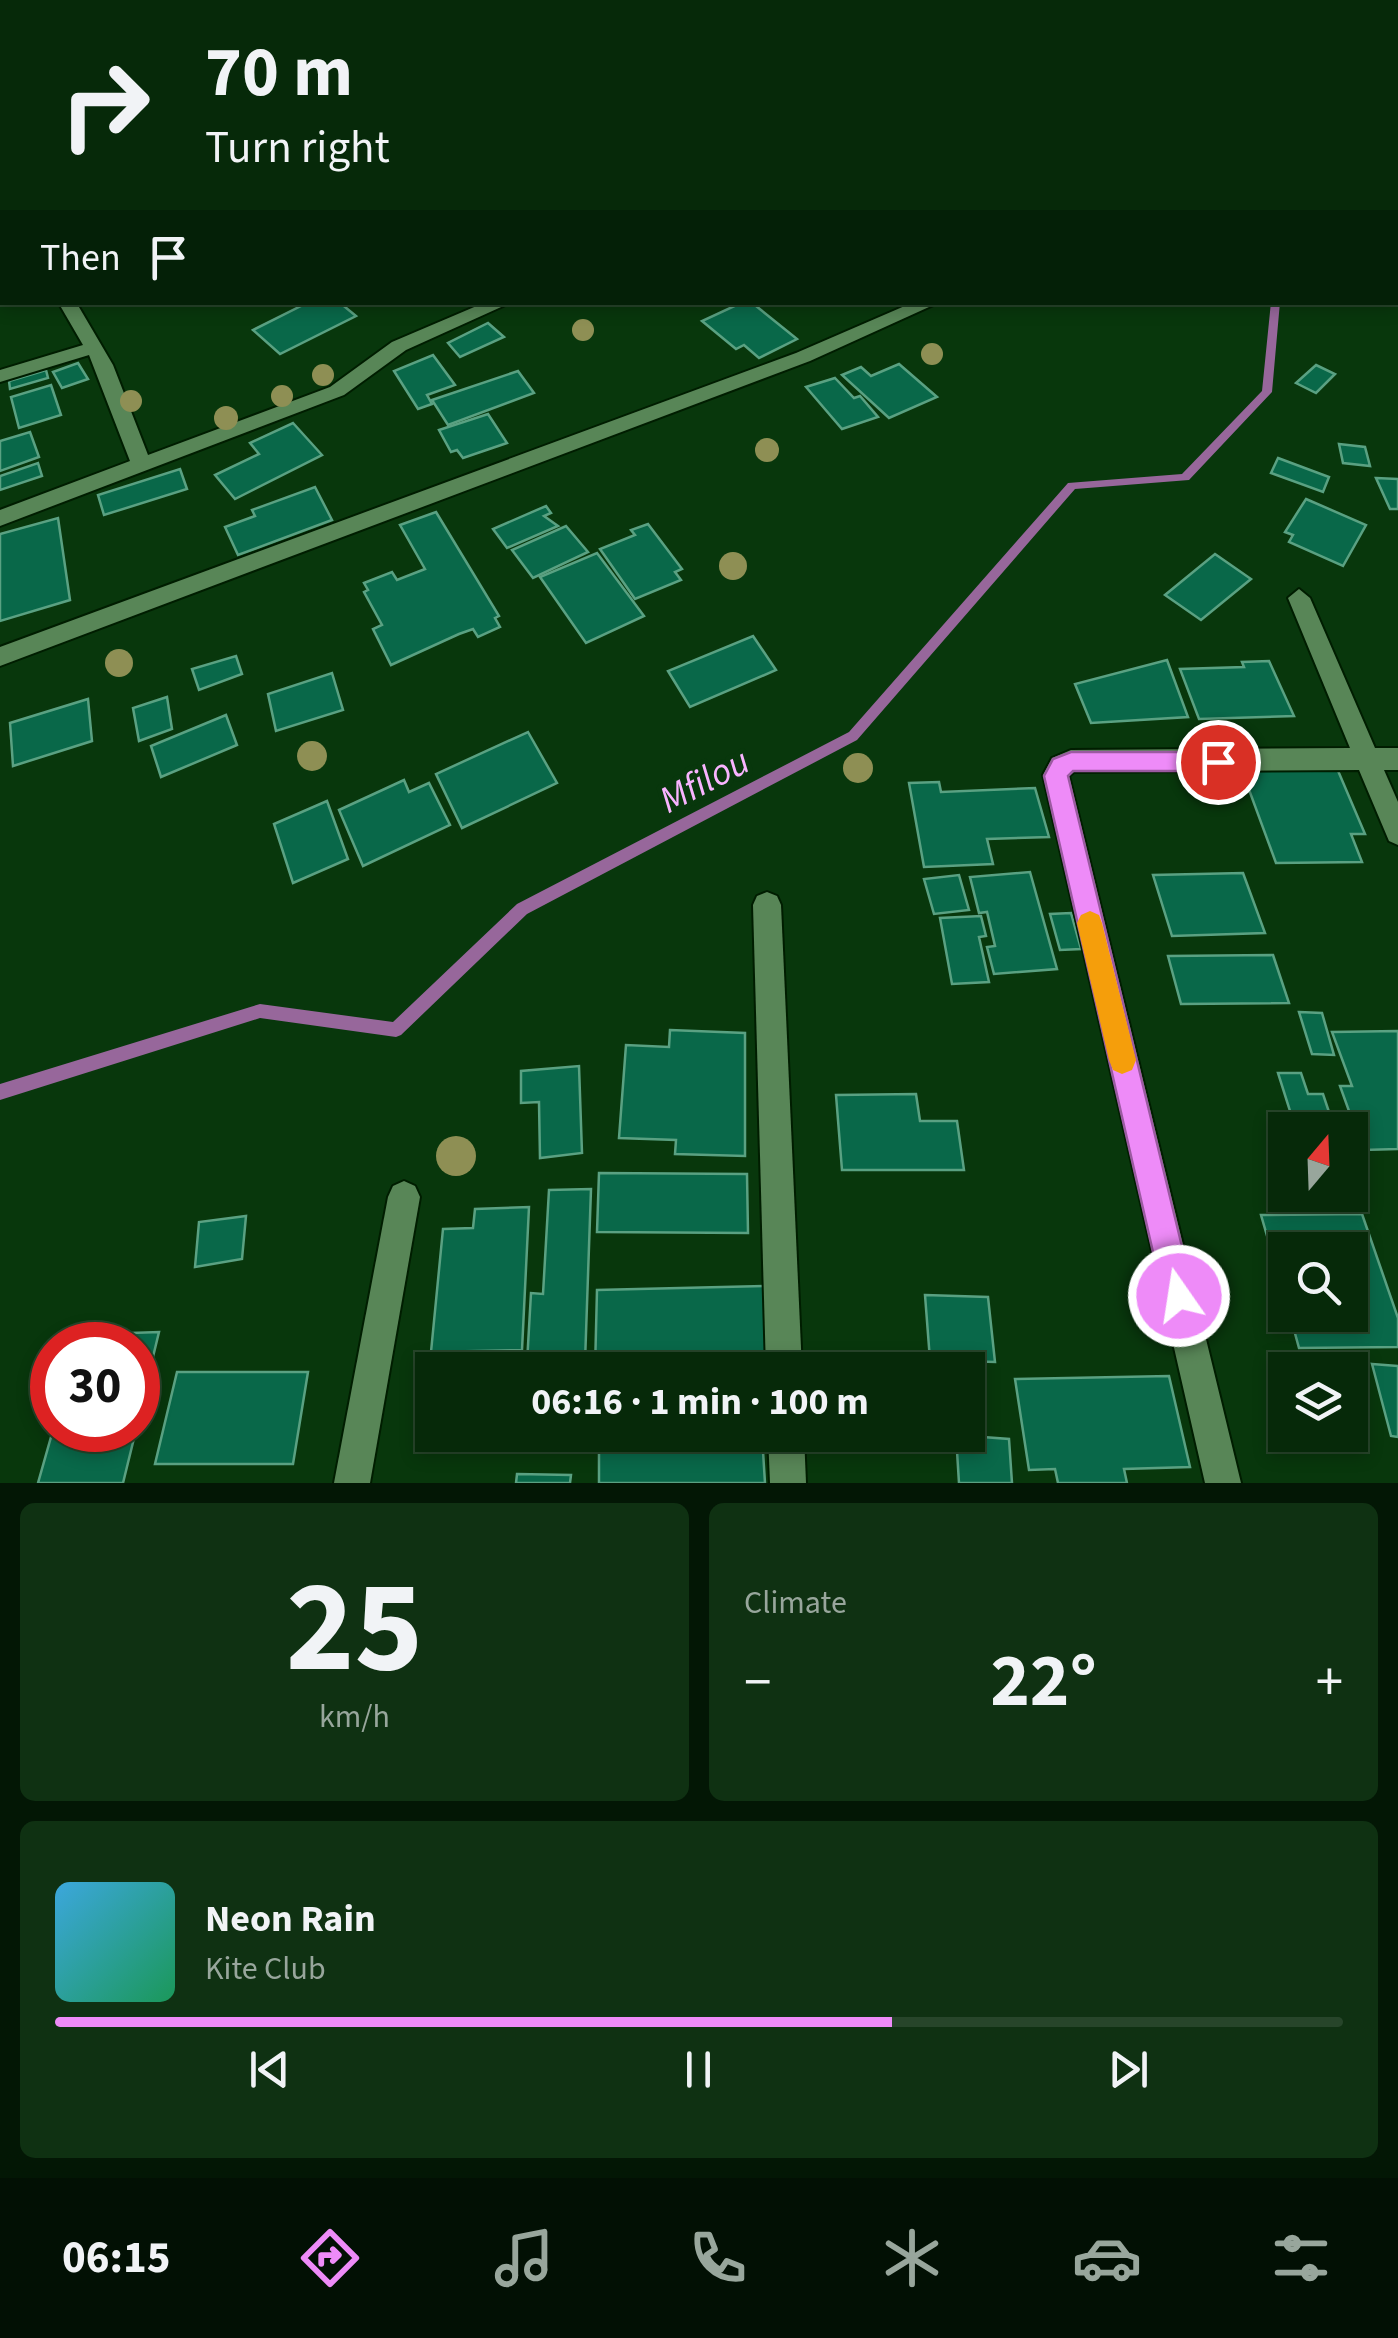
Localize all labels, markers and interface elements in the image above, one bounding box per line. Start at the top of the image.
text: 70 m [205,23,353,123]
icon: right [40,40,170,170]
text: Turn right [205,116,390,180]
icon: arrive [141,230,196,285]
text: Then [40,231,121,285]
pin [1176,720,1261,805]
water label: Mfilou [650,735,759,827]
icon: arrive [1191,735,1246,790]
north arrow [1268,1112,1368,1212]
map controls [1268,1112,1368,1452]
button: search [1268,1232,1368,1332]
position arrow [1127,1244,1231,1348]
speed limit sign: 30 [30,1322,160,1452]
button: layers [1268,1352,1368,1452]
text: 06:16 · 1 min · 100 m [531,1375,869,1429]
text: 25 [286,1536,423,1721]
text: Climate [744,1580,847,1626]
text: 22° [990,1628,1097,1735]
text: − [744,1644,771,1722]
text: + [1316,1644,1343,1722]
text: km/h [319,1694,390,1740]
text: Neon Rain [205,1892,376,1946]
text: Kite Club [205,1946,326,1992]
icon: previous [242,2042,297,2097]
icon: pause [671,2042,726,2097]
icon: next [1101,2042,1156,2097]
icon: directions [295,2223,365,2293]
icon: music [489,2223,559,2293]
icon: phone [683,2223,753,2293]
icon: climate [877,2223,947,2293]
icon: car [1072,2223,1142,2293]
icon: filters [1266,2223,1336,2293]
text: 06:15 [62,2226,171,2290]

